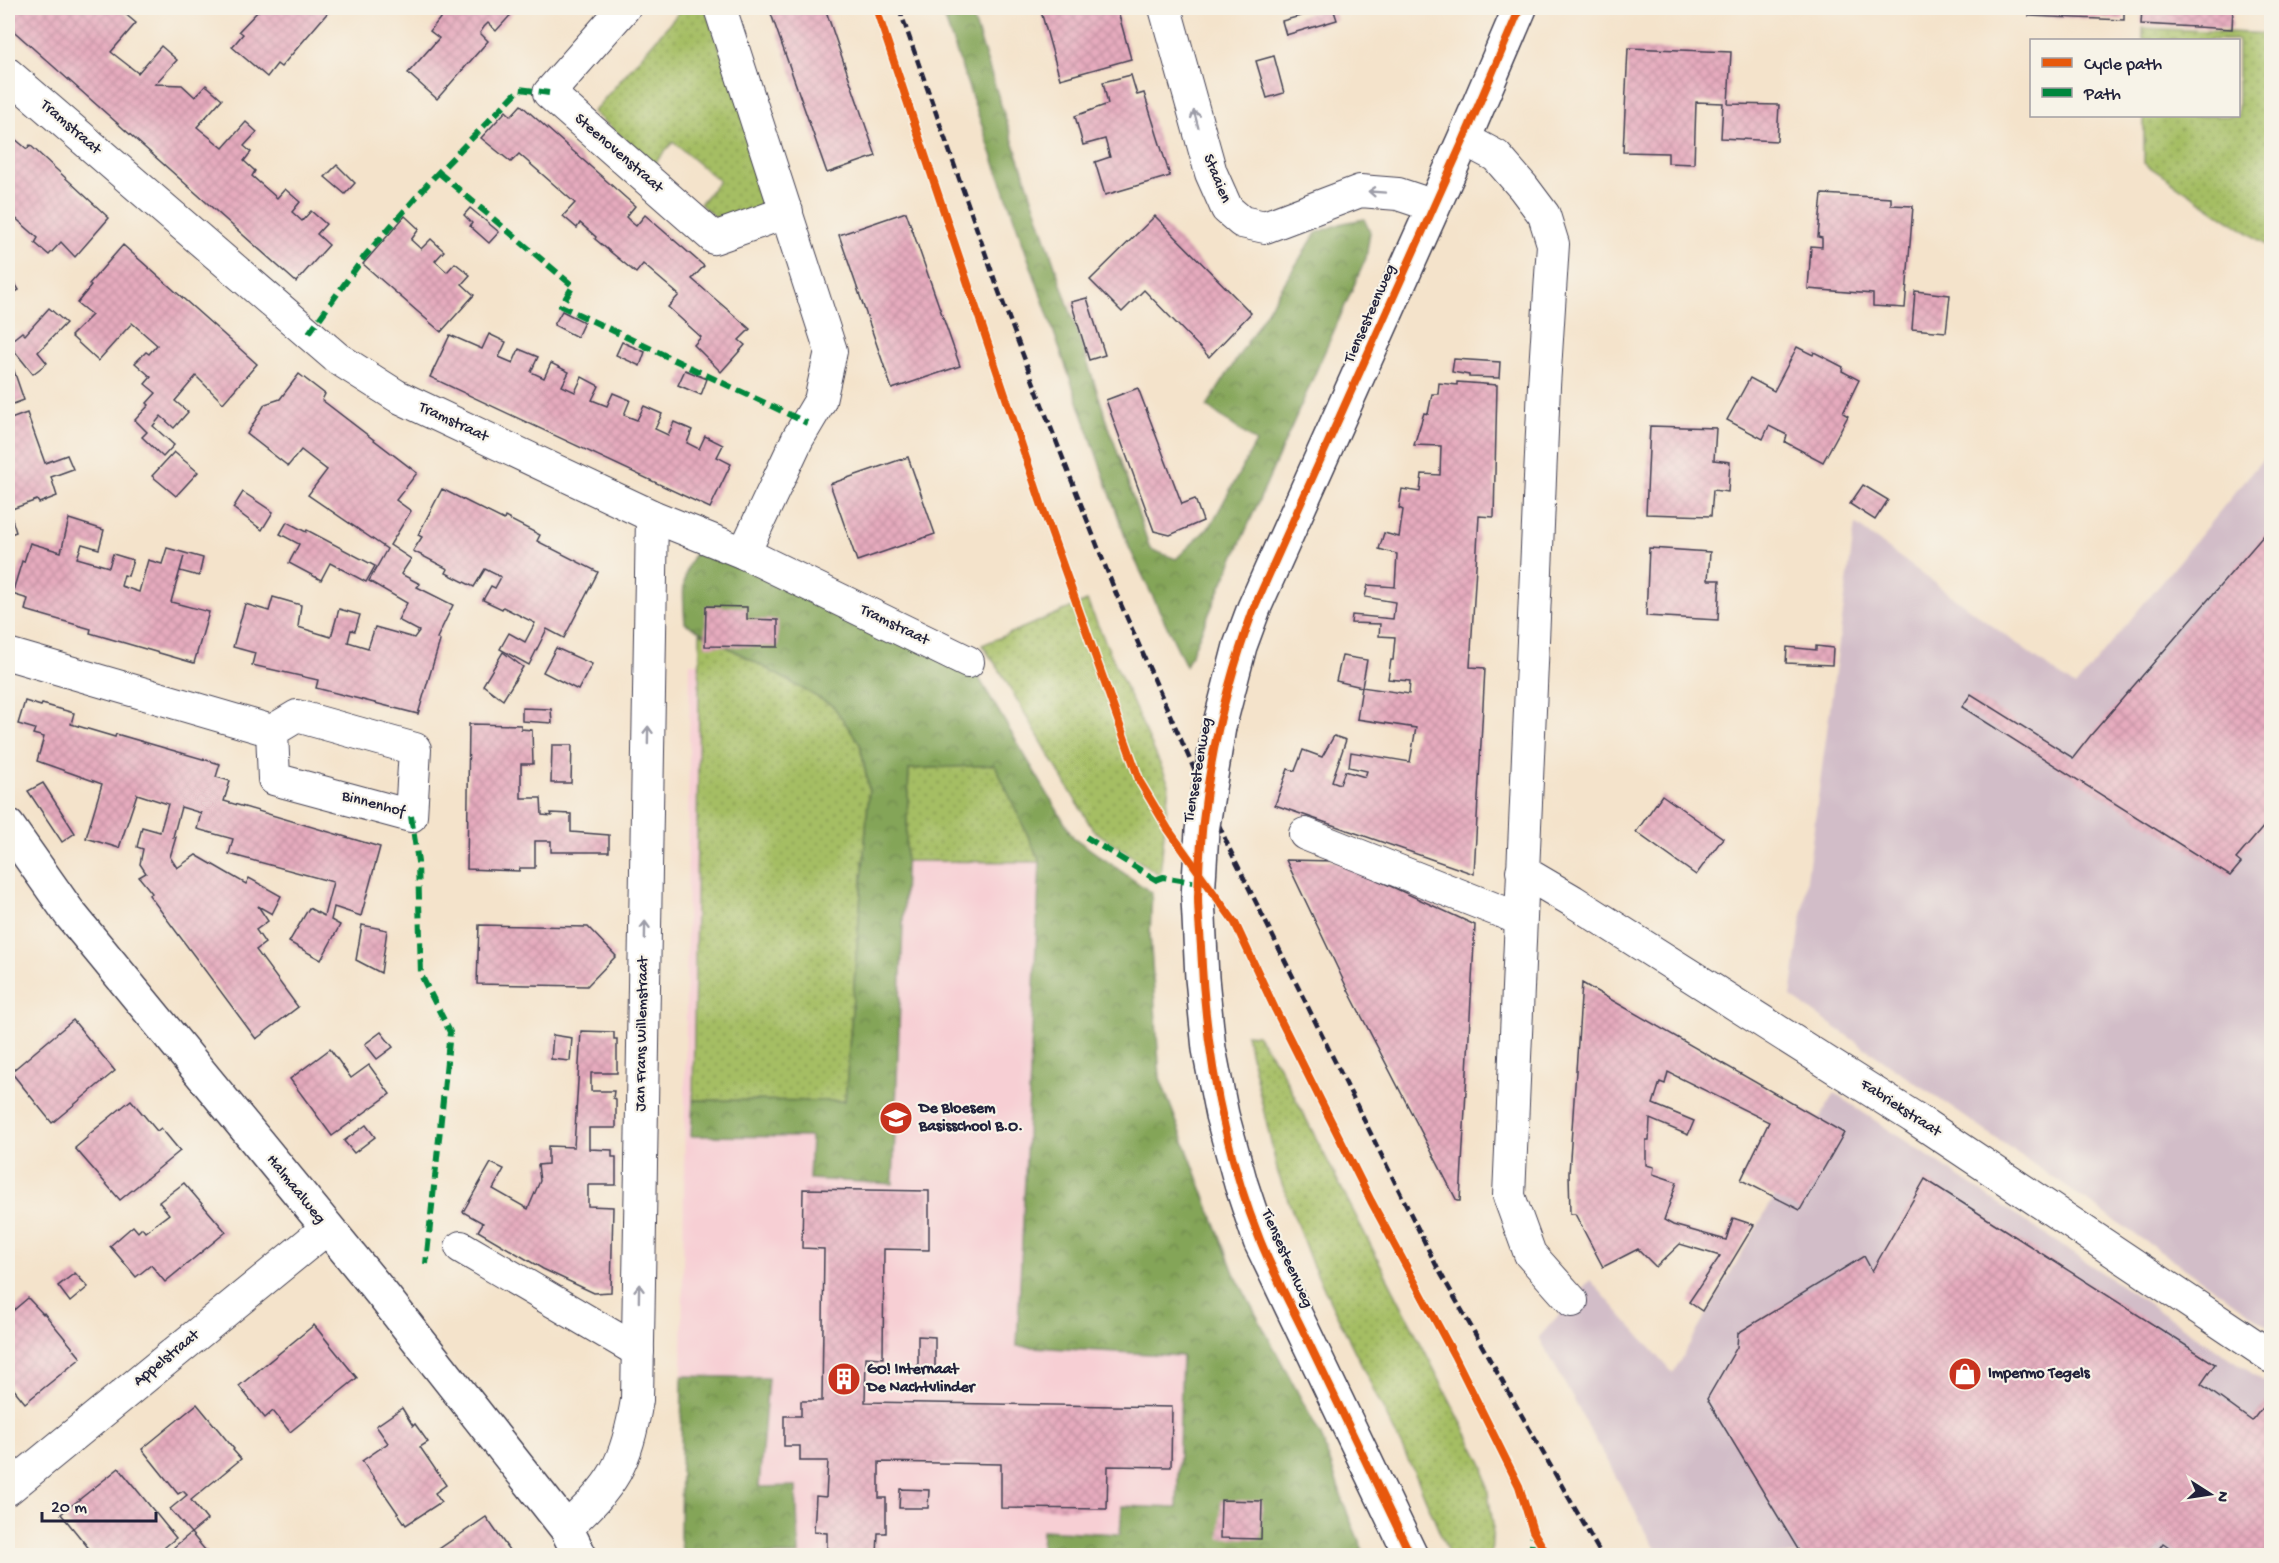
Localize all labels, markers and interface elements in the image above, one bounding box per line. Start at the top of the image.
legend [2030,39,2240,117]
text: Cycle path [2084,55,2162,76]
text: Path [2083,85,2121,106]
street label: Tramstraat [35,96,105,161]
one-way arrow [1189,109,1201,128]
street label: Steenovenstraat [570,110,667,199]
street label: Staaien [1198,152,1235,207]
one-way arrow [1368,187,1388,198]
street label: Tiensesteenweg [1340,262,1401,367]
street label: Tramstraat [414,398,492,448]
street label: Tramstraat [855,601,933,651]
street label: Tiensesteenweg [1180,716,1218,825]
one-way arrow [642,725,654,745]
street label: Binnenhof [338,787,408,823]
one-way arrow [639,920,651,940]
street label: Jan Frans Willemstraat [632,955,654,1112]
street label: Fabriekstraat [1855,1075,1945,1143]
school or university icon: De Bloesem Basisschool B.O. [878,1100,914,1136]
place label: De Bloesem Basisschool B.O. [917,1100,1023,1137]
street label: Halmaalweg [261,1151,329,1229]
street label: Tiensesteenweg [1255,1206,1316,1311]
one-way arrow [633,1283,644,1303]
street label: Appelstraat [130,1326,205,1391]
shop icon: Impermo Tegels [1947,1356,1983,1392]
building icon: GO! Internaat De Nachtvlinder [826,1361,862,1397]
place label: GO! Internaat De Nachtvlinder [865,1361,977,1398]
place label: Impermo Tegels [1988,1365,2091,1384]
north arrow [2180,1464,2240,1524]
scale bar [42,1485,156,1523]
text: N [2211,1489,2232,1504]
text: 20 m [51,1498,87,1519]

